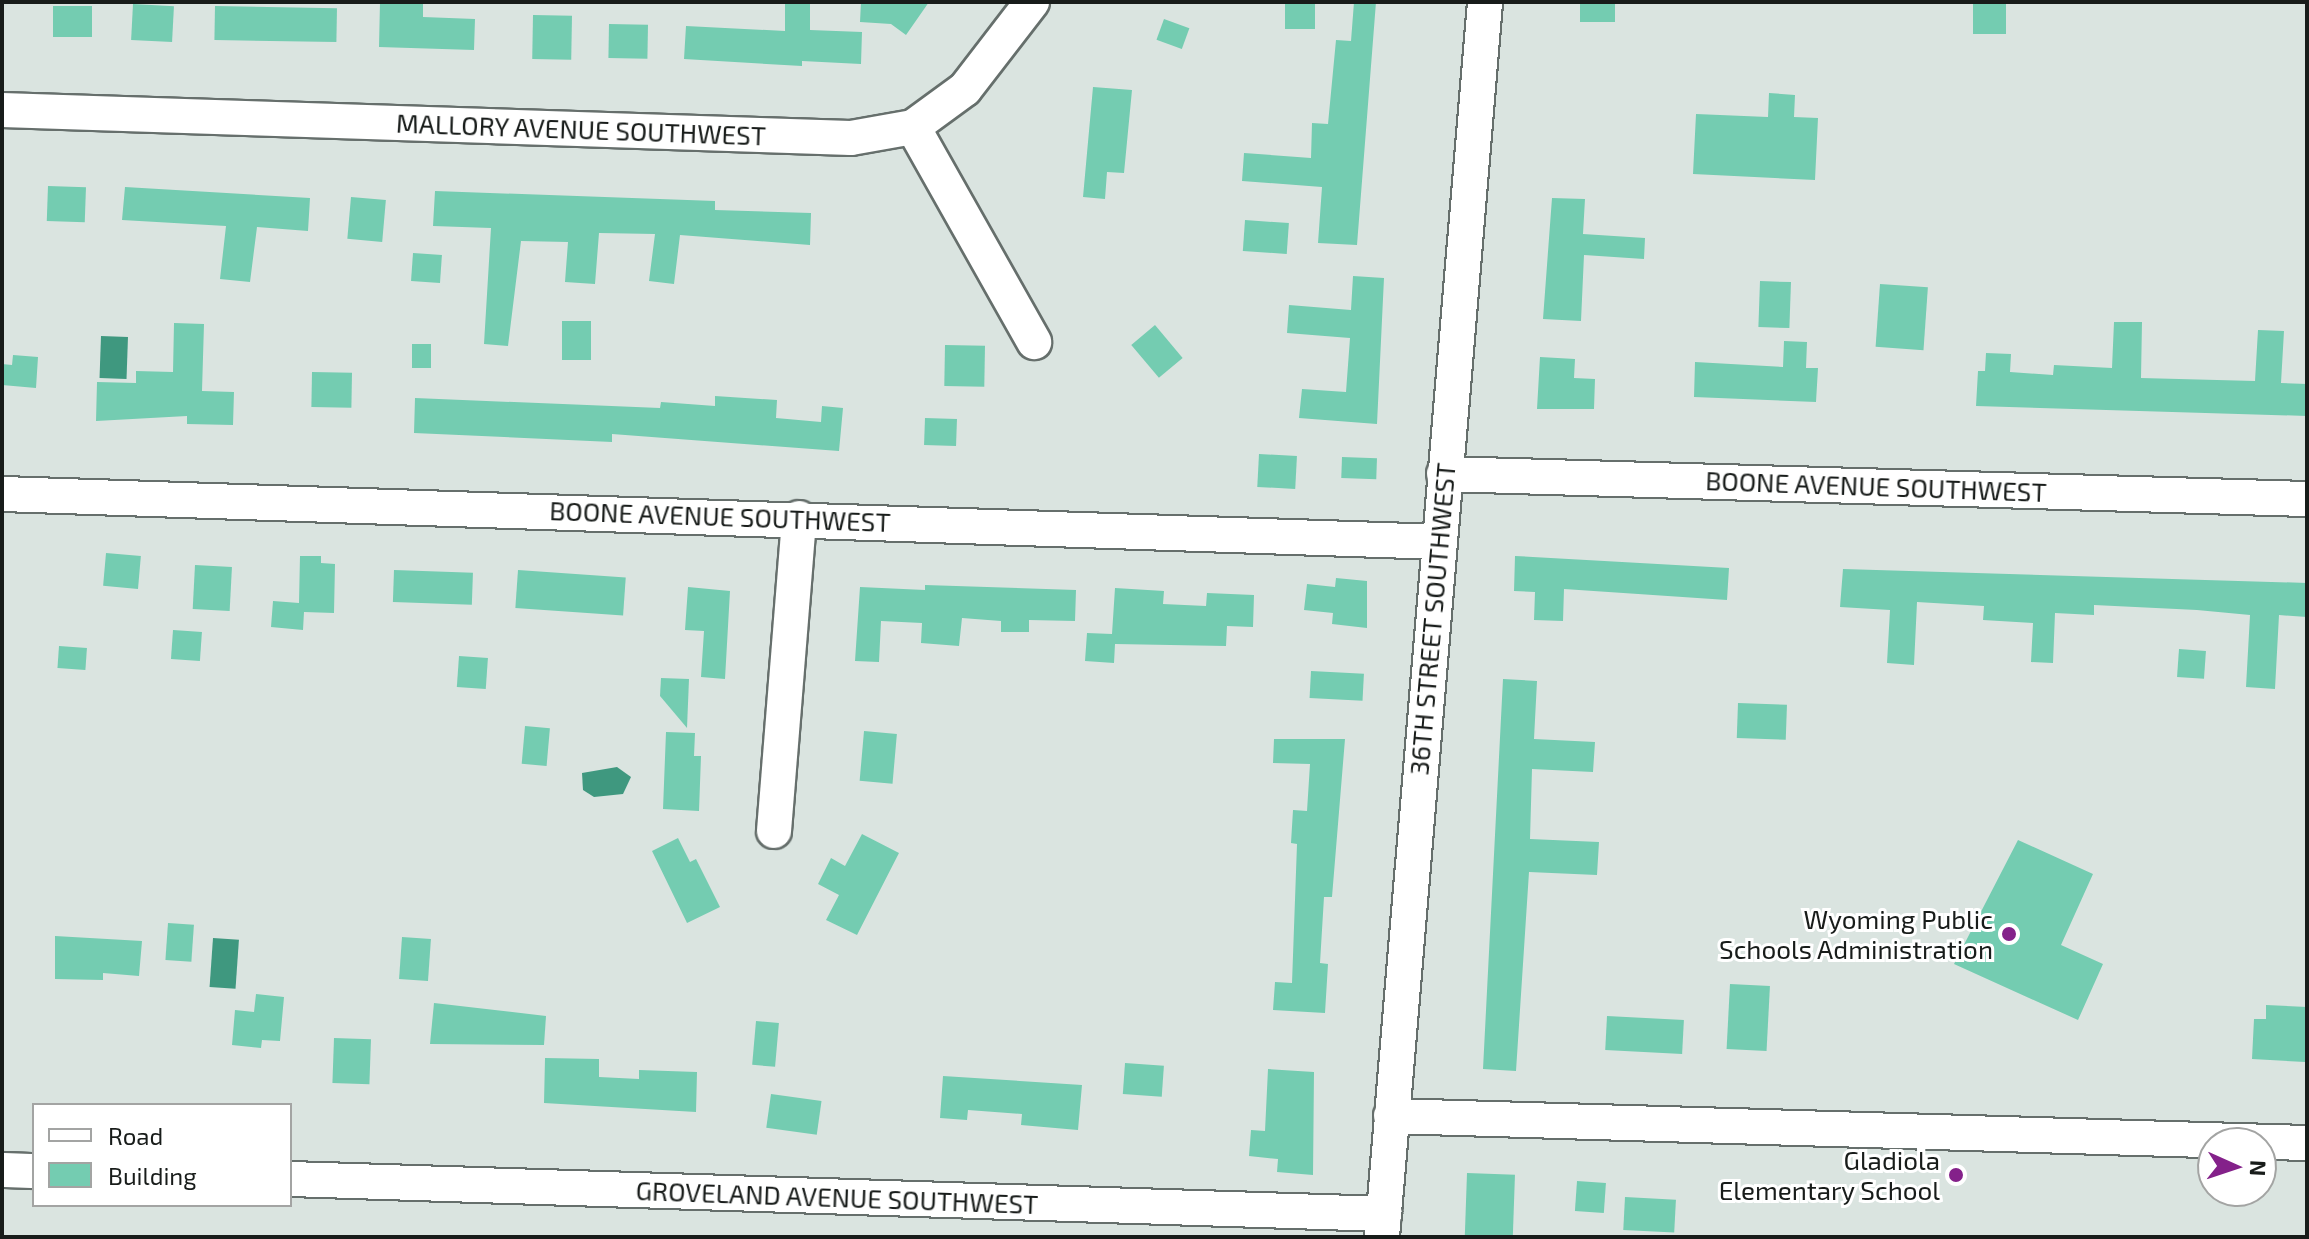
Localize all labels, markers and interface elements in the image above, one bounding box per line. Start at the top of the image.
street label: MALLORY AVENUE SOUTHWEST [395,107,767,151]
street label: 36TH STREET SOUTHWEST [1403,461,1461,777]
street label: BOONE AVENUE SOUTHWEST [1705,464,2047,508]
street label: BOONE AVENUE SOUTHWEST [549,494,891,538]
place label: Wyoming Public Schools Administration [1718,903,1993,964]
marker: Wyoming Public Schools Administration [2000,925,2018,943]
legend [32,1103,292,1207]
text: Road [108,1121,163,1150]
north arrow [2197,1127,2277,1207]
place label: Gladiola Elementary School [1718,1144,1940,1206]
text: N [2246,1160,2272,1177]
text: Building [108,1161,197,1190]
marker: Gladiola Elementary School [1947,1166,1965,1184]
street label: GROVELAND AVENUE SOUTHWEST [635,1174,1039,1220]

